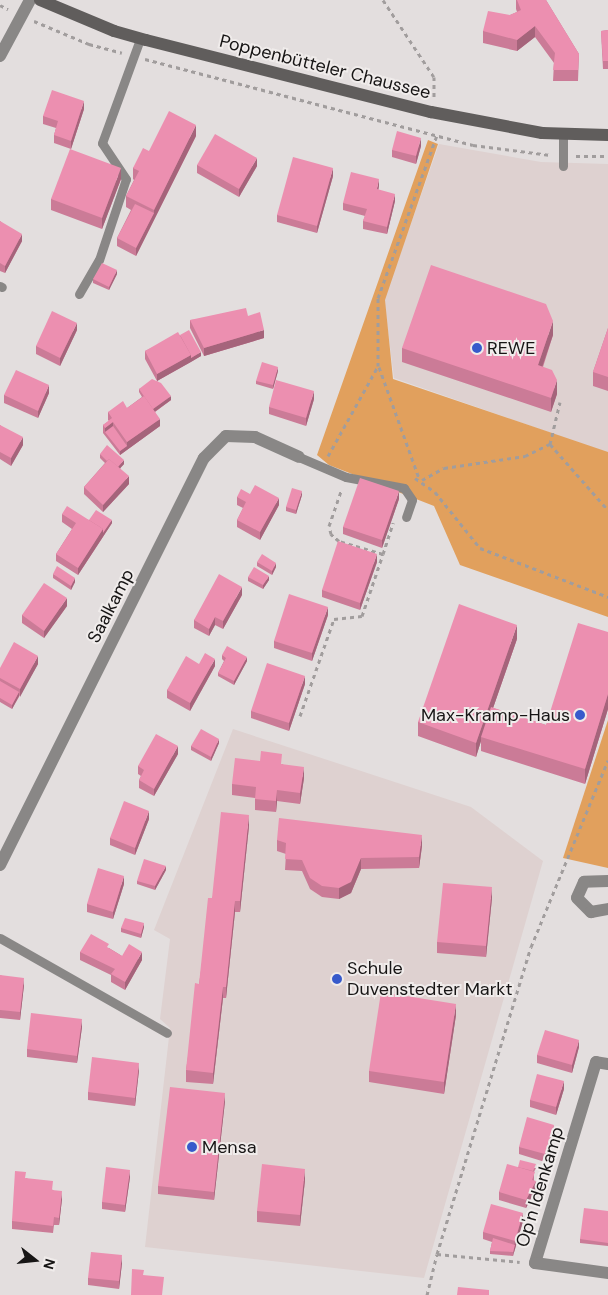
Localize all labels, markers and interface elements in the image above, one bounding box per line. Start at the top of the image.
street label: Poppenbütteler Chaussee [217,30,433,104]
place label: REWE [487,337,535,359]
marker: REWE [471,342,483,354]
street label: Saalkamp [83,565,139,647]
place label: Max-Kramp-Haus [421,704,570,726]
marker: Max-Kramp-Haus [574,709,586,721]
place label: Schule Duvenstedter Markt [347,958,512,1001]
marker: Schule Duvenstedter Markt [331,973,343,985]
street label: Op'n Idenkamp [511,1124,569,1250]
place label: Mensa [202,1136,257,1158]
marker: Mensa [186,1141,198,1153]
north arrow [10,1235,60,1285]
text: N [39,1257,59,1272]

